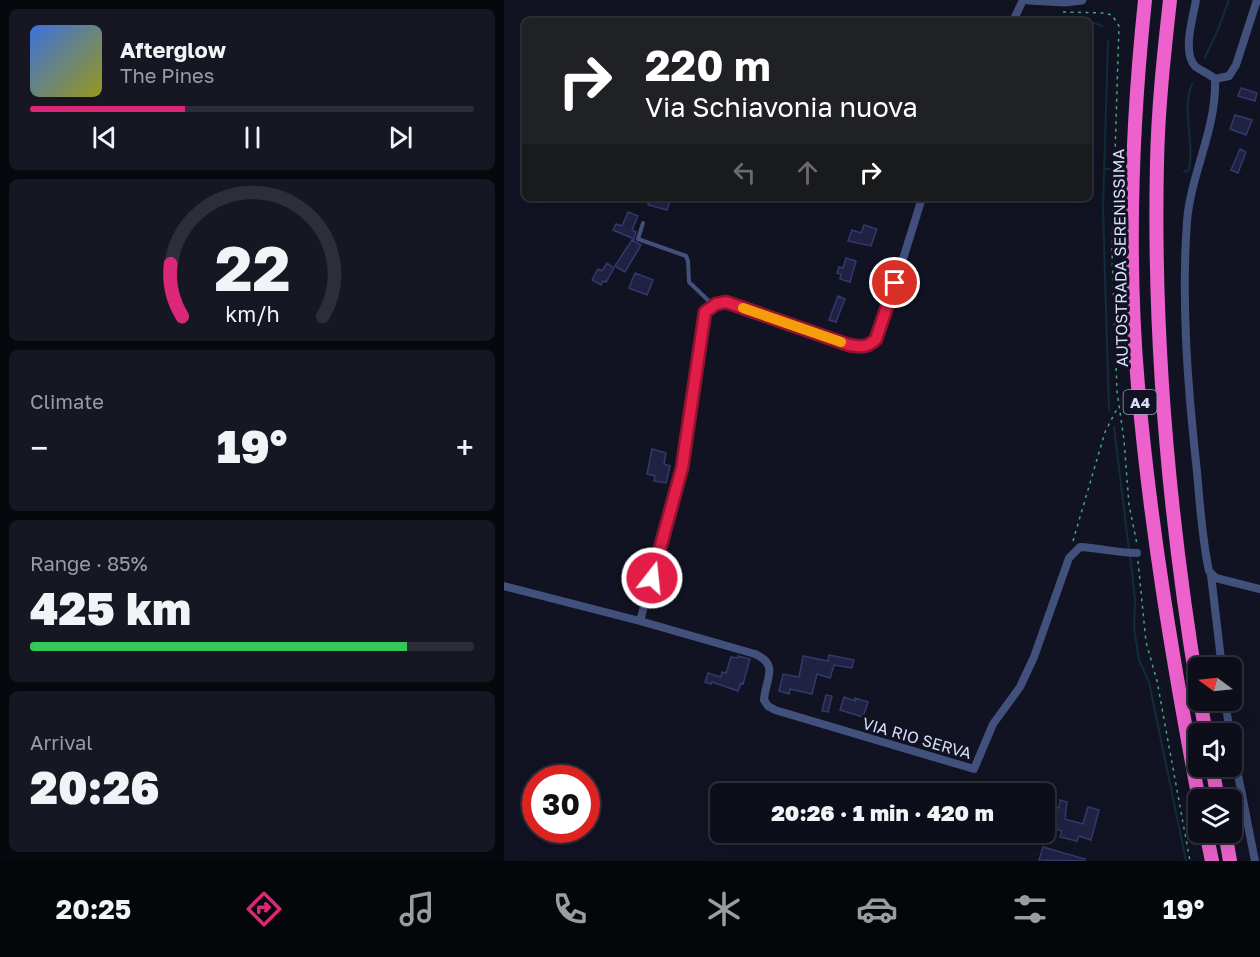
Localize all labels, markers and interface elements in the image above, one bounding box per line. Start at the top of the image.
text: Afterglow [120,36,226,63]
text: 220 m [645,40,771,90]
icon: right [546,42,624,120]
text: The Pines [120,63,214,87]
text: Via Schiavonia nuova [645,91,918,123]
icon: previous [88,121,121,154]
icon: pause [236,121,269,154]
icon: next [384,121,417,154]
street label: AUTOSTRADA SERENISSIMA [1108,148,1132,367]
icon: left [728,156,761,189]
icon: ahead [791,156,824,189]
icon: right [854,156,887,189]
text: 22 [214,230,290,305]
pin [869,257,920,308]
icon: arrive [878,266,911,299]
text: km/h [225,302,279,328]
text: Climate [30,389,104,413]
road number: A4 [1124,390,1156,414]
text: 19° [217,419,287,473]
text: − [30,428,48,467]
text: + [456,428,474,467]
position arrow [620,546,684,610]
text: Range · 85% [30,551,148,575]
text: 425 km [30,581,191,635]
north arrow [1188,657,1242,711]
map controls [1188,657,1242,843]
street label: VIA RIO SERVA [860,713,974,763]
button: sound [1188,723,1242,777]
text: Arrival [30,730,93,754]
text: 20:26 [30,760,160,814]
speed limit sign: 30 [522,765,600,843]
button: layers [1188,789,1242,843]
text: 20:26 · 1 min · 420 m [771,799,994,826]
icon: directions [243,888,285,930]
icon: music [396,888,438,930]
icon: phone [549,888,591,930]
icon: climate [703,888,745,930]
icon: car [856,888,898,930]
icon: filters [1009,888,1051,930]
text: 20:25 [56,893,131,925]
text: 19° [1163,893,1204,925]

